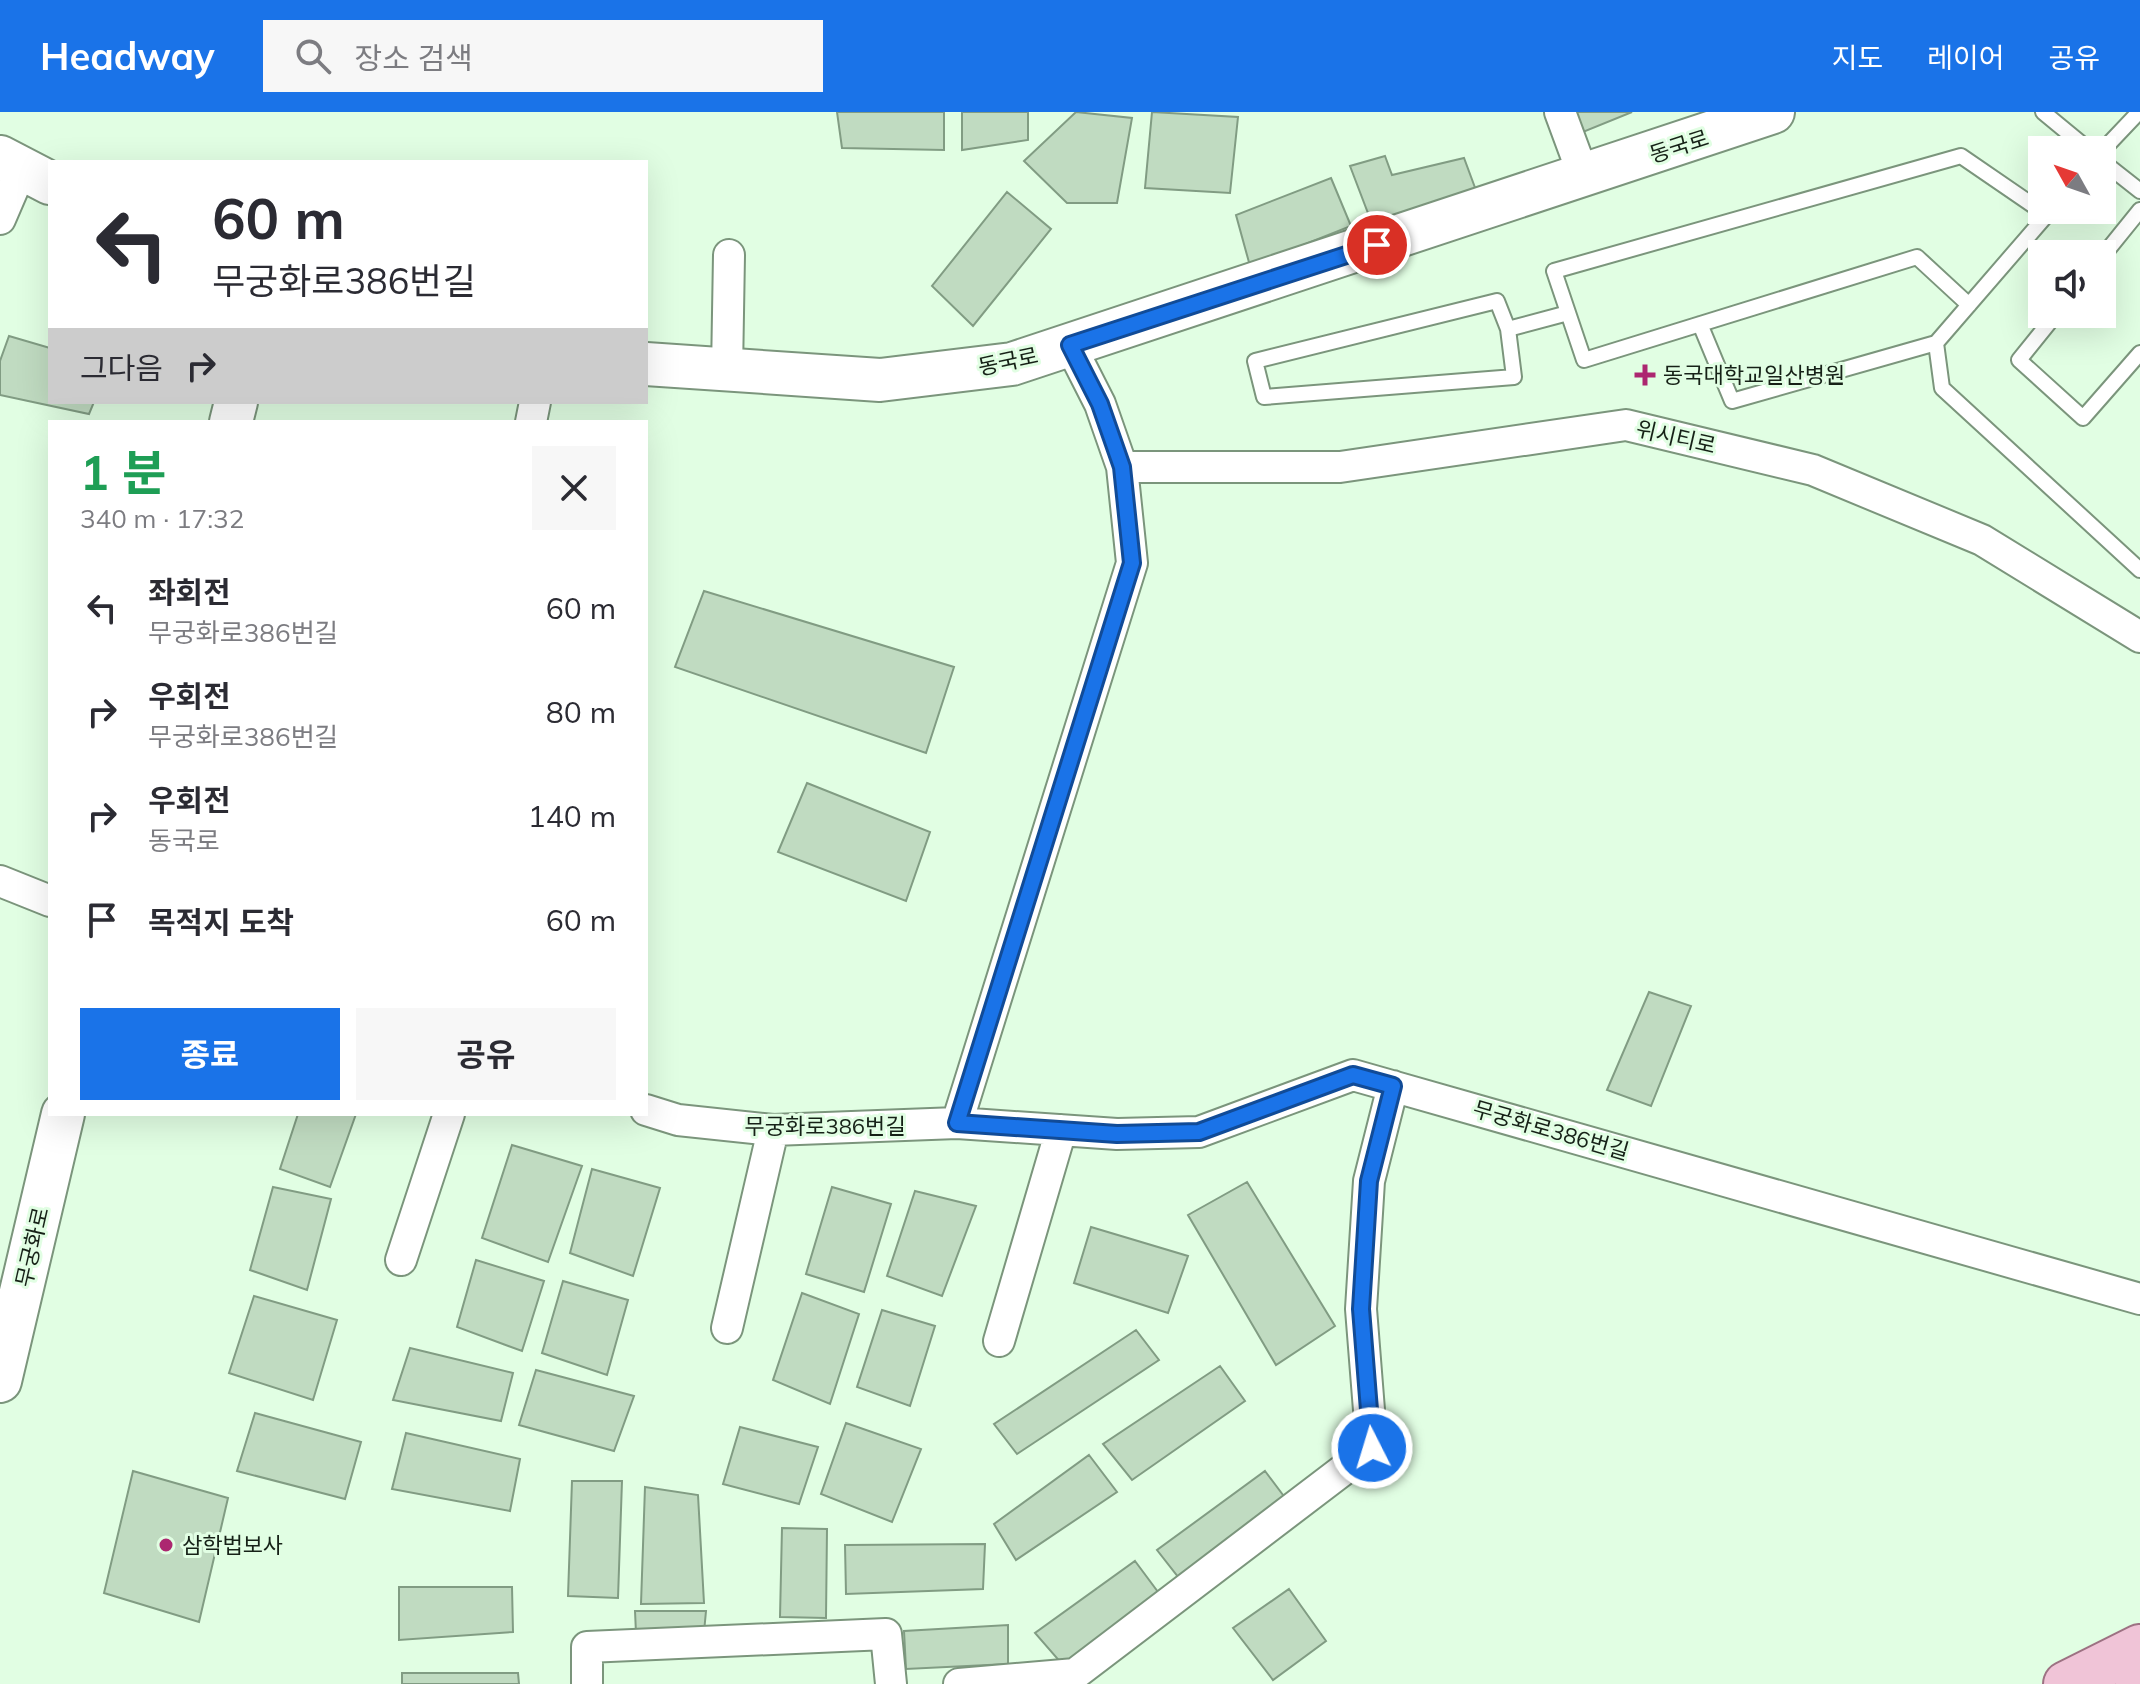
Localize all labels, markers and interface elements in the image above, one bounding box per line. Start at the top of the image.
search box [263,20,823,92]
text: Headway [40,32,215,80]
icon: search [291,34,335,78]
text: 장소 검색 [355,39,473,77]
text: 지도 [1832,40,1883,75]
text: 레이어 [1927,40,2004,75]
text: 공유 [2048,40,2100,75]
street label: 동국로 [1646,123,1712,169]
north arrow [2028,136,2116,224]
map controls [2028,136,2116,328]
text: 60 m [212,183,345,253]
icon: left [80,192,184,296]
pin [1343,211,1411,279]
icon: arrive [1355,223,1399,267]
button: sound [2028,240,2116,328]
text: 무궁화로386번길 [212,258,476,303]
street label: 동국로 [975,341,1041,381]
icon: right [179,344,223,388]
text: 그다음 [80,349,163,387]
place label: 동국대학교일산병원 [1663,361,1845,389]
marker: 동국대학교일산병원 [1634,364,1656,386]
street label: 위시티로 [1633,414,1719,460]
text: 1 분 [80,442,166,502]
button: close [532,446,616,530]
text: 340 m · 17:32 [80,502,244,535]
text: 좌회전 [148,573,231,611]
icon: left [80,586,124,630]
text: 60 m [546,589,616,627]
text: 무궁화로386번길 [148,616,338,649]
text: 우회전 [148,677,231,715]
icon: right [80,690,124,734]
text: 80 m [546,693,616,731]
text: 무궁화로386번길 [148,720,338,753]
text: 우회전 [148,781,231,819]
icon: right [80,794,124,838]
text: 140 m [528,797,616,835]
text: 동국로 [148,824,220,857]
icon: arrive [80,898,124,942]
text: 60 m [546,901,616,939]
text: 목적지 도착 [148,903,294,941]
button: 종료 [80,1008,340,1100]
button: 공유 [356,1008,616,1100]
street label: 무궁화로386번길 [1470,1094,1632,1166]
street label: 무궁화로386번길 [744,1112,906,1140]
street label: 무궁화로 [9,1204,55,1290]
position arrow [1330,1406,1414,1490]
place label: 삼학법보사 [182,1531,283,1559]
marker: 삼학법보사 [157,1536,175,1554]

